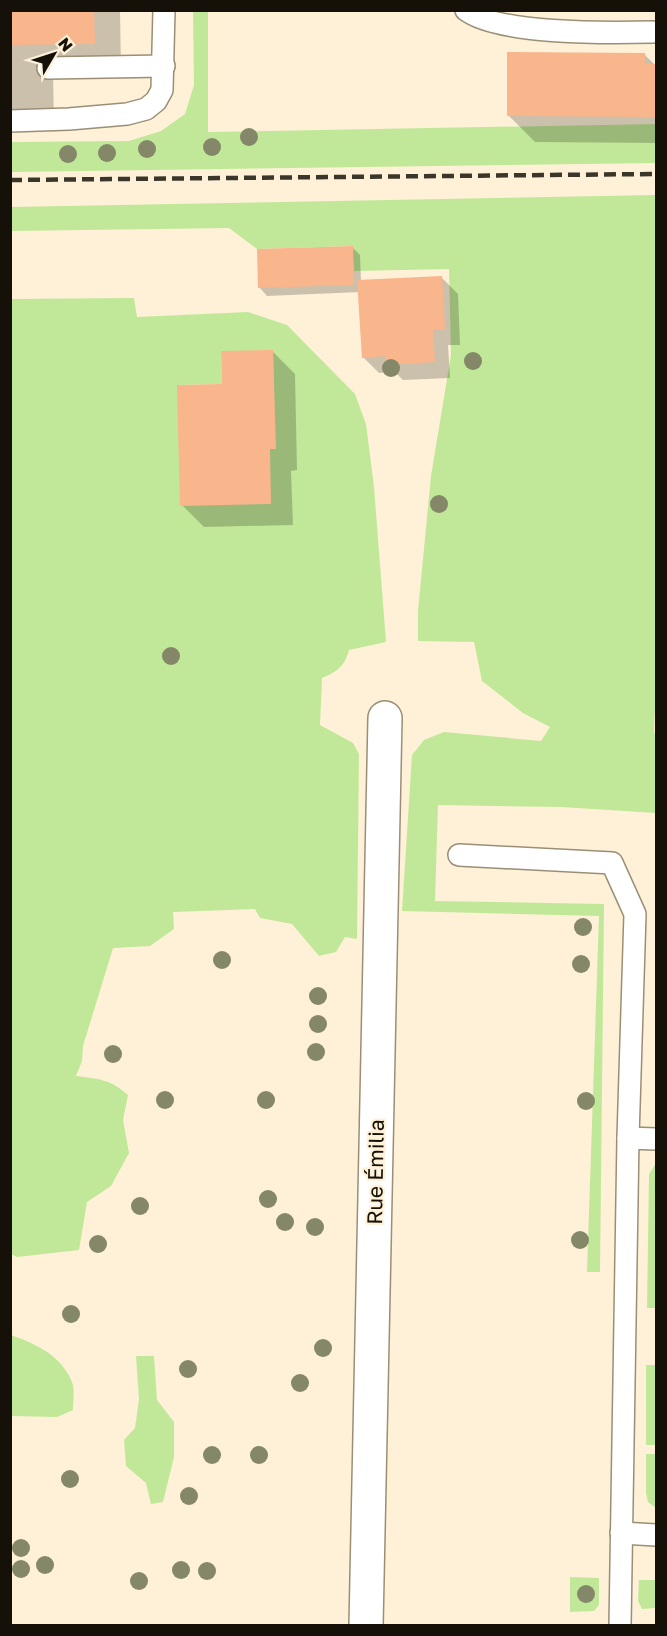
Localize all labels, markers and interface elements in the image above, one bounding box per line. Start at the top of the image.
north arrow [24,24,84,84]
text: N [54,34,77,56]
street label: Rue Émilia [361,1119,389,1225]

